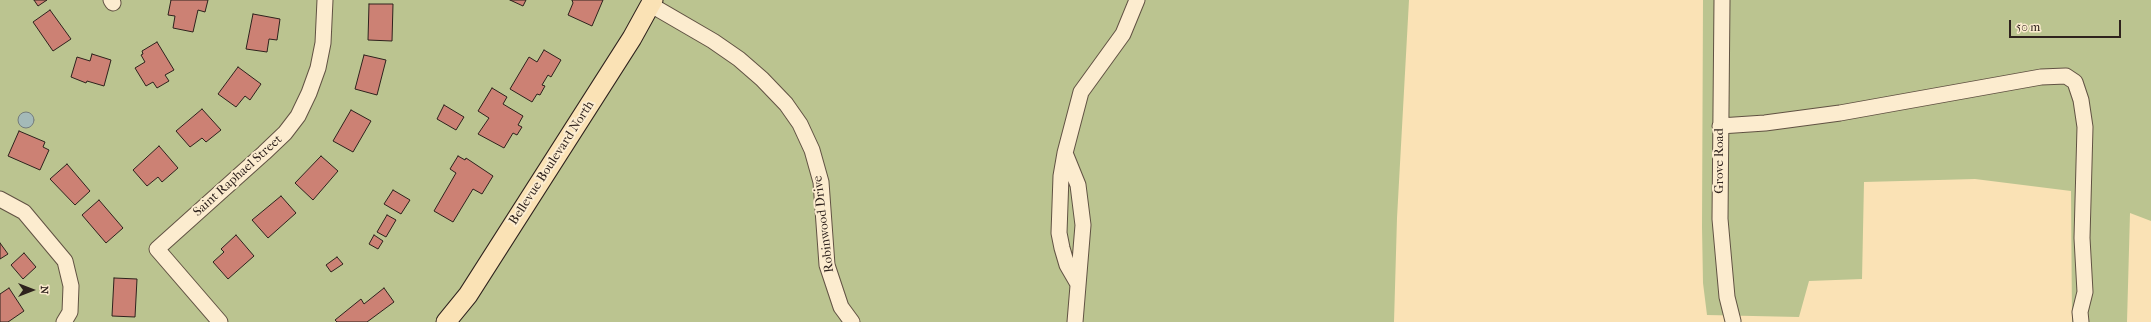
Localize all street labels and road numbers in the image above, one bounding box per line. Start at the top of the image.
street label: Bellevue Boulevard North [506,98,598,228]
street label: Grove Road [1712,128,1728,194]
street label: Saint Raphael Street [190,132,286,220]
street label: Robinwood Drive [810,174,838,274]

